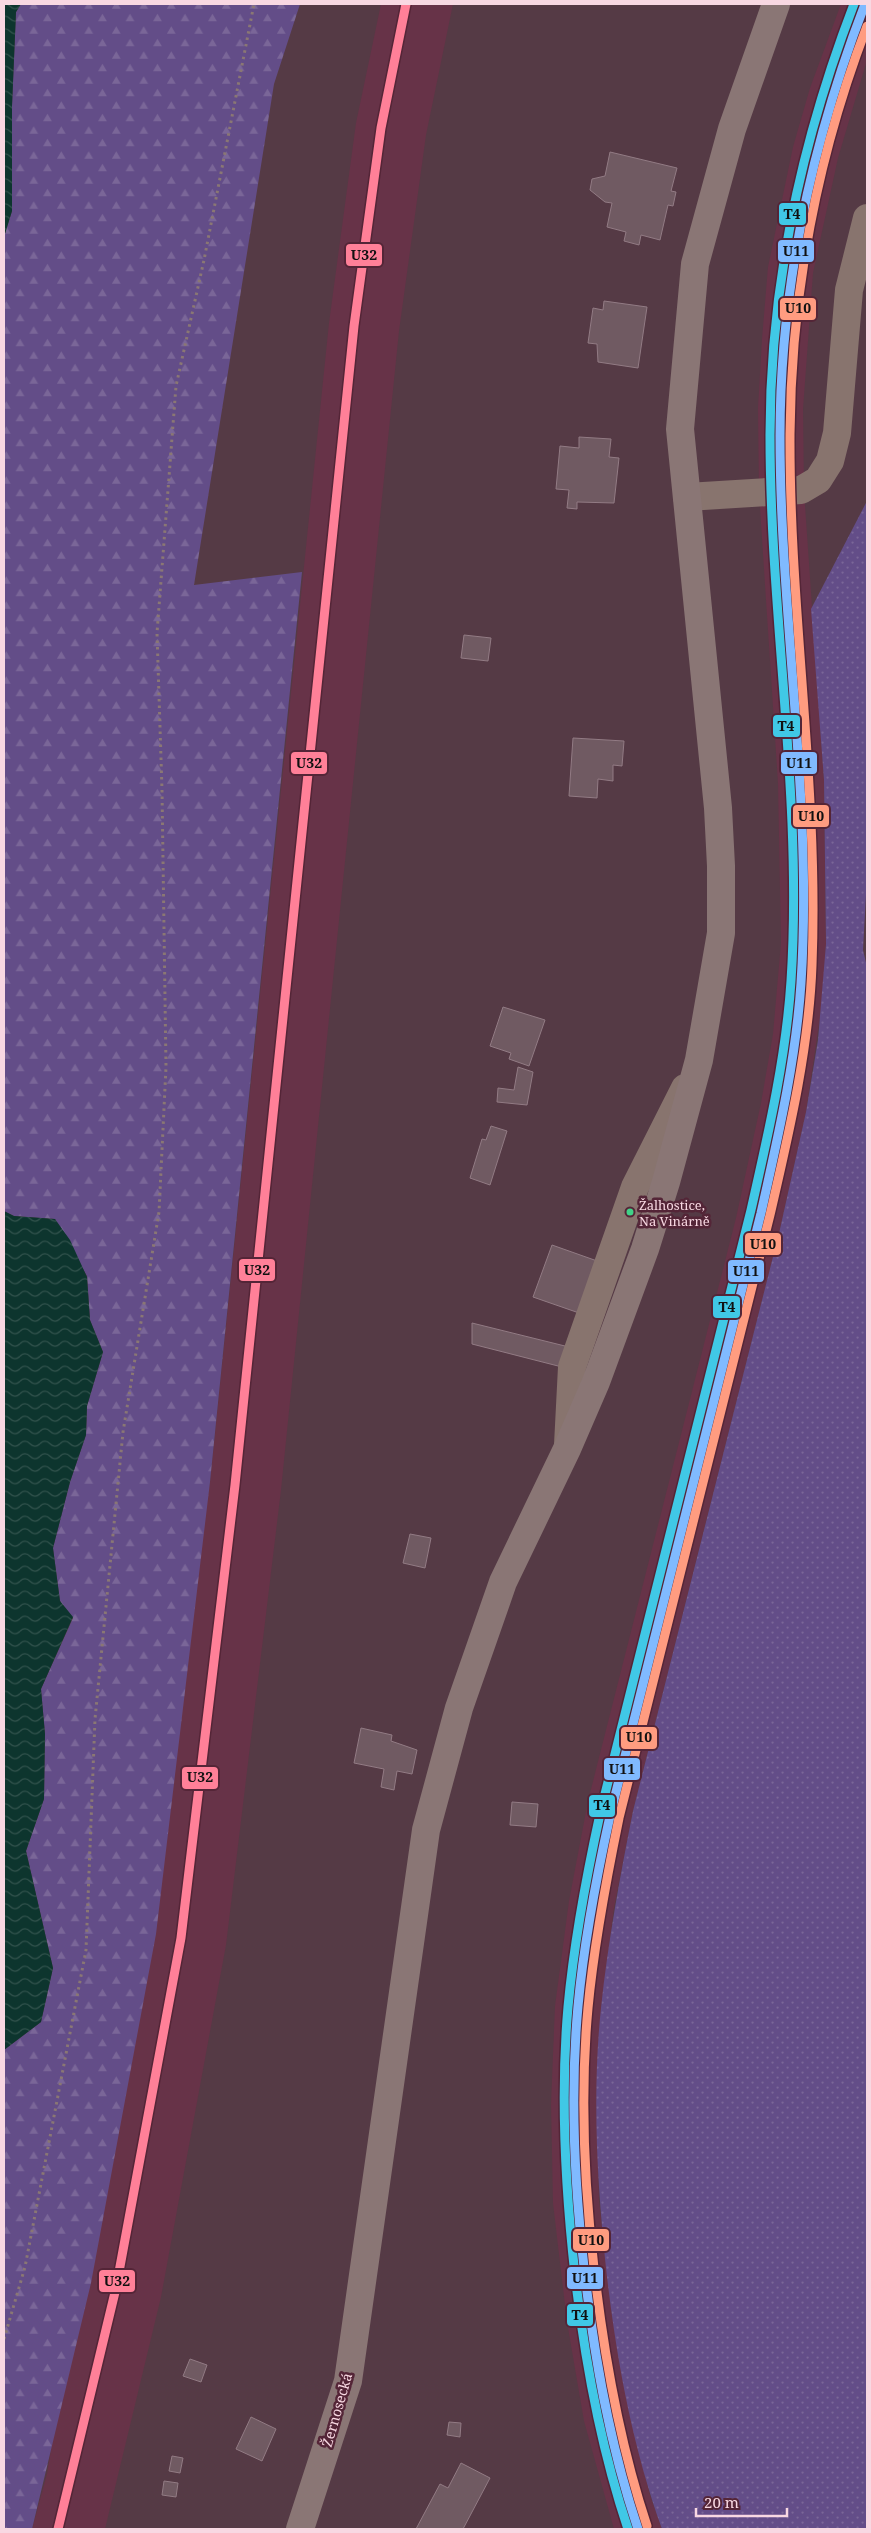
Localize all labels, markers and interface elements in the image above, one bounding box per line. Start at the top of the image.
line badge: T4 [778,202,807,226]
text: T4 [783,204,801,223]
line badge: U11 [777,239,815,263]
text: U11 [783,241,809,260]
line badge: U32 [345,243,383,267]
text: U32 [351,245,377,264]
line badge: U10 [779,297,817,321]
text: U10 [785,298,811,317]
line badge: T4 [772,714,801,738]
text: T4 [777,716,795,735]
line badge: U32 [290,751,328,775]
line badge: U11 [780,751,818,775]
text: U32 [296,753,322,772]
text: U11 [786,753,812,772]
line badge: U10 [792,804,830,828]
text: U10 [798,806,824,825]
place label: Žalhostice, Na Vinárně [639,1196,710,1230]
marker: Žalhostice, Na Vinárně [625,1207,635,1217]
line badge: U10 [744,1232,782,1256]
text: U10 [750,1234,776,1253]
line badge: U32 [238,1258,276,1282]
line badge: U11 [727,1259,765,1283]
text: U32 [244,1260,270,1279]
text: U11 [733,1261,759,1280]
line badge: T4 [712,1295,741,1319]
text: T4 [718,1297,736,1316]
line badge: U10 [620,1726,658,1750]
text: U10 [626,1727,652,1746]
line badge: U11 [603,1757,641,1781]
text: U11 [609,1759,635,1778]
line badge: U32 [181,1766,219,1790]
text: U32 [187,1767,213,1786]
line badge: T4 [588,1794,616,1818]
text: T4 [593,1795,611,1814]
line badge: U10 [572,2228,610,2252]
text: U10 [578,2230,604,2249]
line badge: U11 [566,2266,604,2290]
text: U11 [572,2268,598,2287]
line badge: U32 [98,2269,136,2293]
text: U32 [104,2271,130,2290]
line badge: T4 [566,2303,594,2327]
text: T4 [571,2305,589,2324]
street label: Žernosecká [317,2370,356,2449]
scale bar [696,2486,787,2518]
text: 20 m [704,2492,739,2512]

